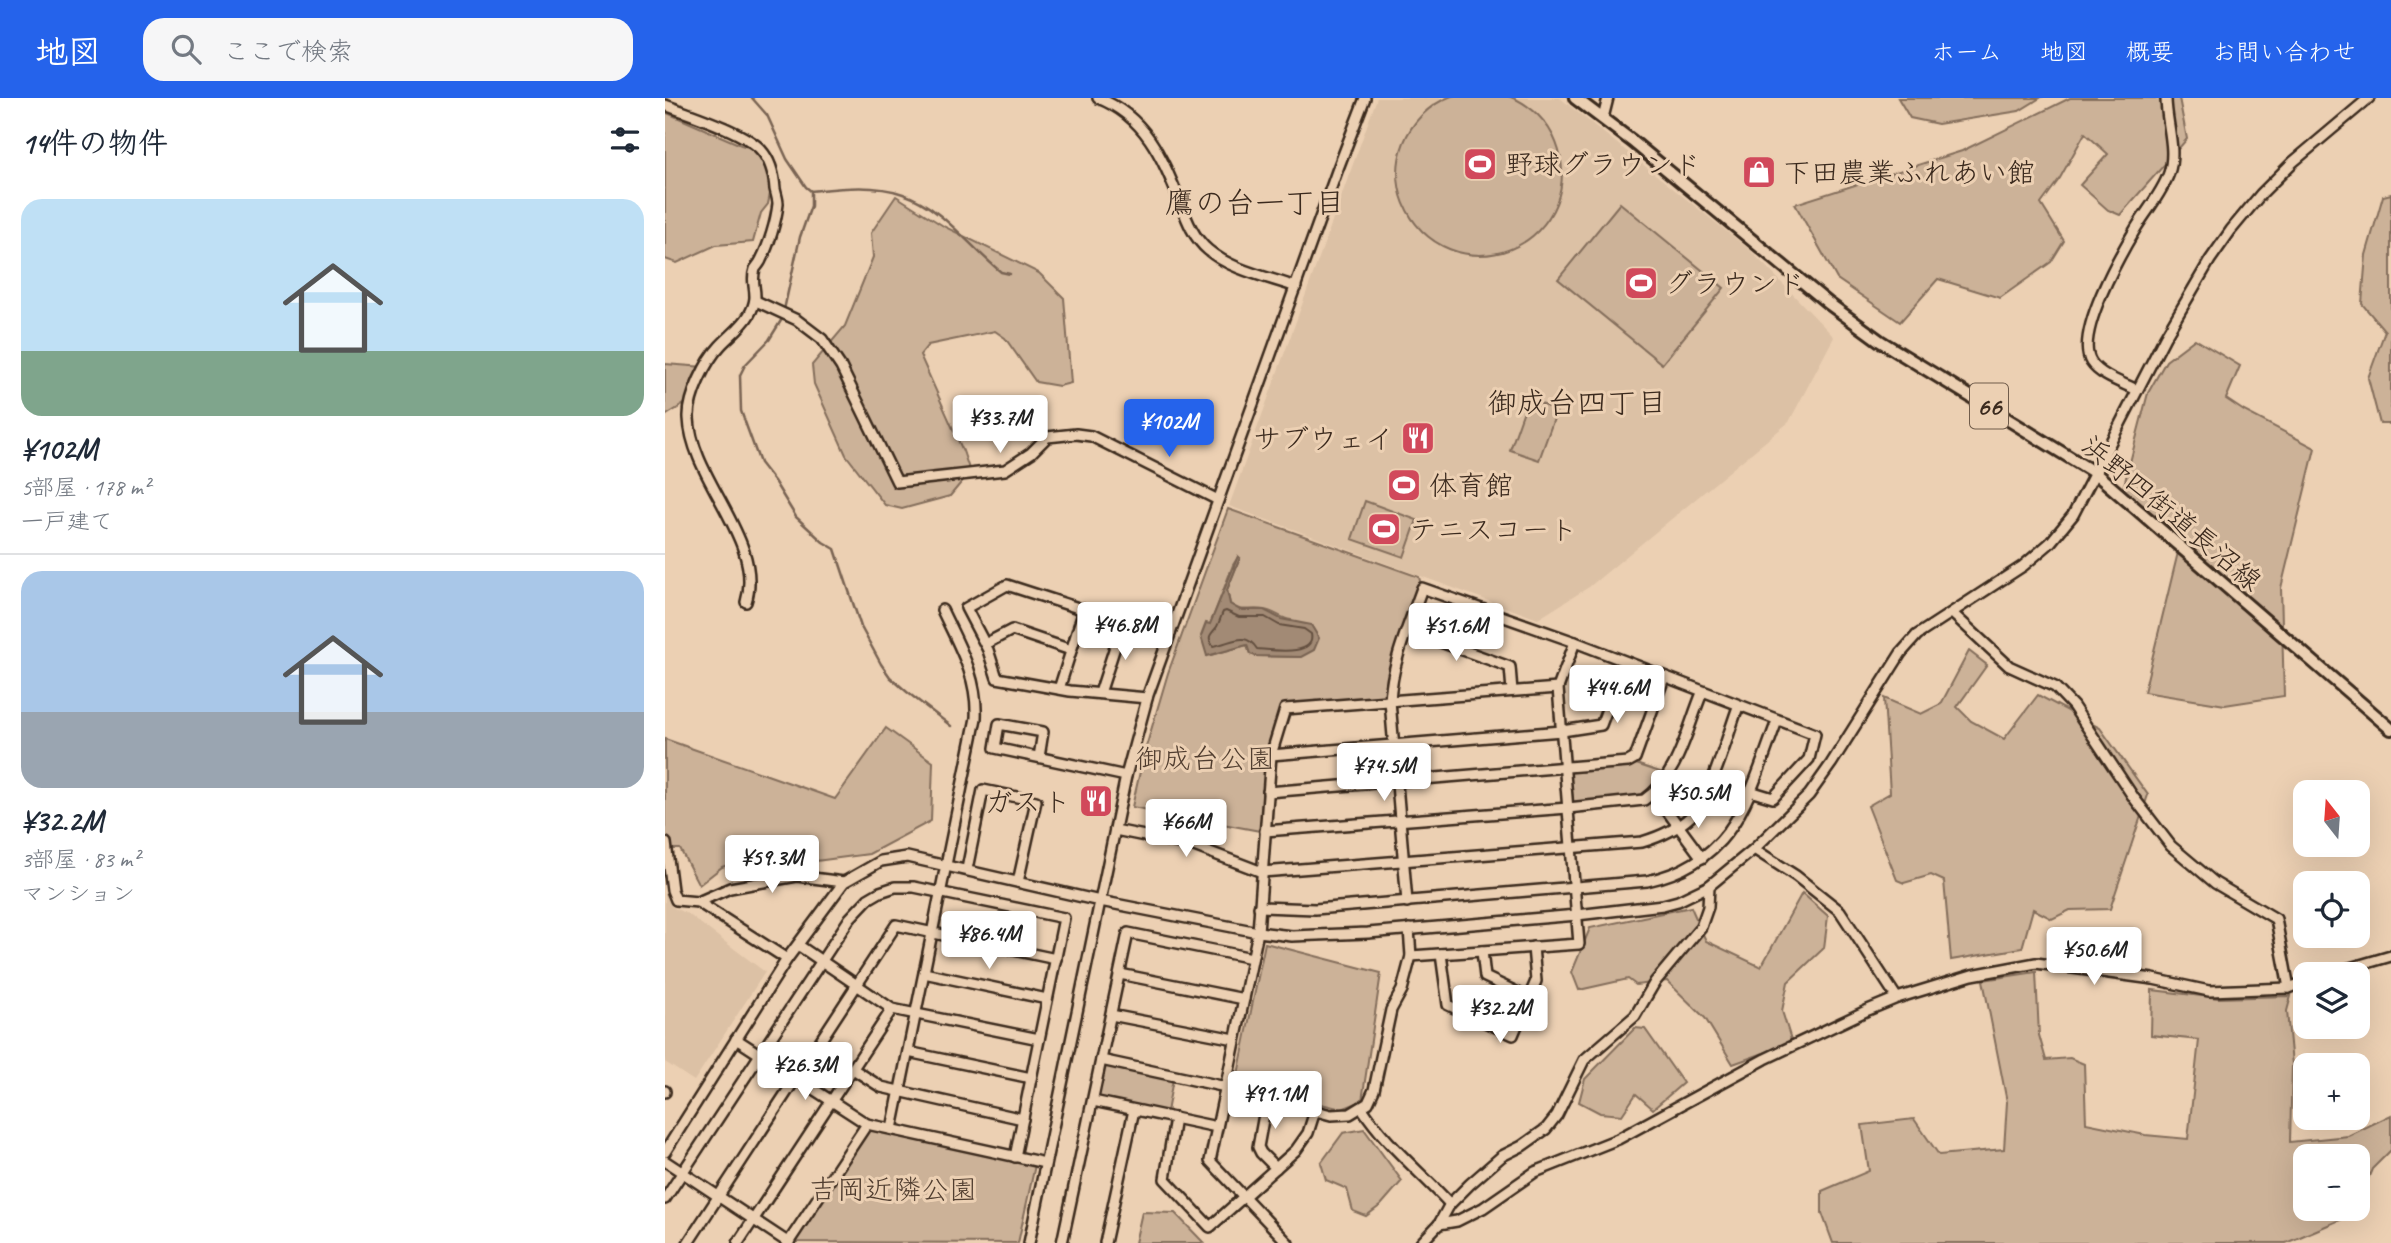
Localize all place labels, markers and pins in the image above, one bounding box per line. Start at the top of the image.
sports icon: 野球グラウンド [1461,145,1499,183]
place label: 野球グラウンド [1505,147,1701,182]
shop icon: 下田農業ふれあい館 [1740,153,1778,191]
place label: 下田農業ふれあい館 [1783,155,2035,190]
sports icon: グラウンド [1622,264,1660,302]
place label: グラウンド [1665,266,1805,301]
pin: ¥33.7M [943,396,1057,455]
pin: ¥102M [1120,400,1218,459]
restaurant icon: サブウェイ [1399,419,1437,457]
place label: サブウェイ [1253,421,1393,456]
sports icon: 体育館 [1385,466,1423,504]
place label: 体育館 [1429,468,1513,503]
sports icon: テニスコート [1365,510,1403,548]
place label: テニスコート [1409,512,1578,547]
pin: ¥46.8M [1068,602,1182,662]
pin: ¥51.6M [1399,603,1513,663]
pin: ¥44.6M [1560,666,1674,725]
pin: ¥74.5M [1327,744,1441,803]
pin: ¥50.5M [1641,770,1755,830]
restaurant icon: ガスト [1077,782,1115,820]
place label: ガスト [984,784,1071,819]
pin: ¥66M [1145,800,1227,859]
pin: ¥59.3M [715,836,829,895]
pin: ¥86.4M [932,912,1046,971]
pin: ¥50.6M [2037,928,2151,987]
pin: ¥32.2M [1443,986,1557,1045]
pin: ¥26.3M [748,1042,862,1102]
pin: ¥91.1M [1218,1072,1332,1131]

